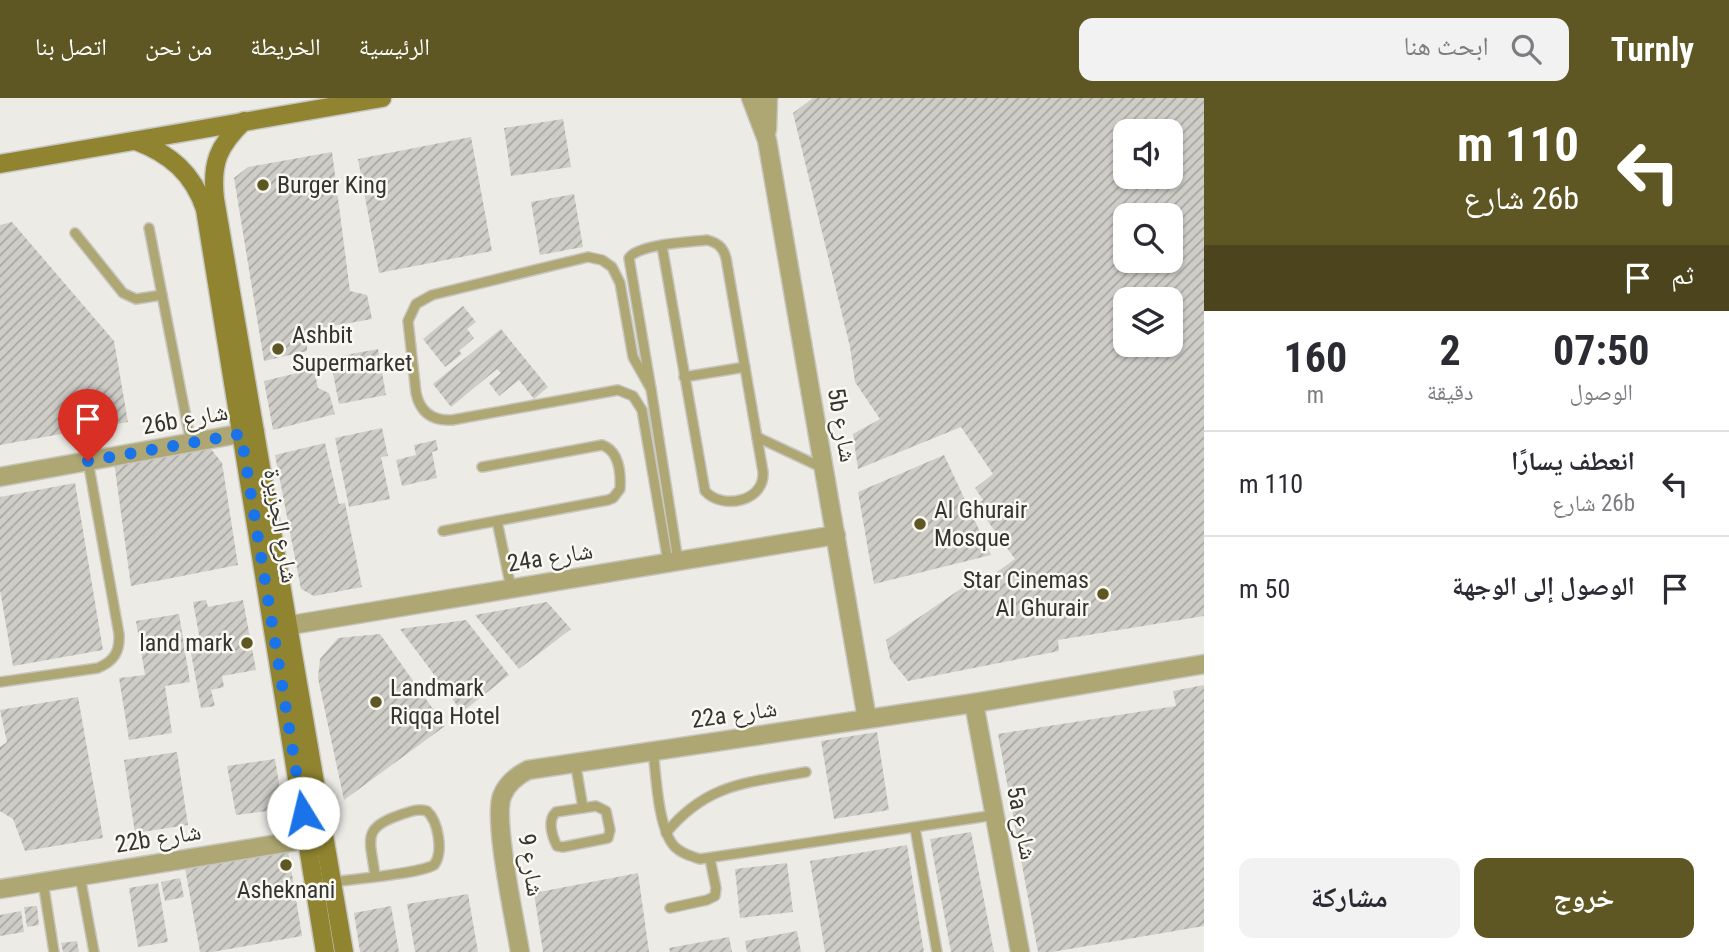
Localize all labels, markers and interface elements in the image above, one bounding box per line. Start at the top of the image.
search box [1079,18,1569,81]
icon: search [1507,30,1545,68]
text: Turnly [1611,30,1694,69]
text: ابحث هنا [1404,31,1489,61]
text: اتصل بنا [35,33,107,61]
text: من نحن [145,33,212,61]
text: الخريطة [250,33,321,61]
text: الرئيسية [359,33,430,61]
text: 110 m [1457,116,1579,173]
map controls [1113,119,1183,357]
button: sound [1113,119,1183,189]
icon: left [1603,126,1694,217]
place label: Burger King [277,171,387,199]
marker: Burger King [255,177,271,193]
text: 26b شارع [1463,179,1579,217]
button: search [1113,203,1183,273]
icon: arrive [1619,259,1657,297]
text: ثم [1671,260,1694,290]
button: layers [1113,287,1183,357]
place label: Ashbit Supermarket [292,321,412,377]
text: 2 [1440,326,1461,375]
text: 07:50 [1553,326,1649,375]
text: 160 [1284,333,1347,382]
marker: Ashbit Supermarket [270,341,286,357]
text: دقيقة [1427,379,1474,406]
text: الوصول [1569,379,1633,406]
text: m [1307,382,1324,409]
street label: 5b شارع [821,386,862,464]
pin [58,389,118,461]
street label: 26b شارع [140,398,230,441]
icon: arrive [69,400,107,438]
text: انعطف يسارًا [1511,446,1635,476]
icon: left [1656,465,1694,503]
street label: شارع الجزيرة [257,467,304,585]
text: 110 m [1239,469,1303,499]
text: 26b شارع [1552,490,1635,517]
place label: Al Ghurair Mosque [934,496,1027,552]
marker: Al Ghurair Mosque [912,516,928,532]
street label: 24a شارع [505,536,595,579]
place label: Star Cinemas Al Ghurair [963,566,1089,622]
icon: arrive [1656,570,1694,608]
text: الوصول إلى الوجهة [1452,571,1635,601]
text: 50 m [1239,574,1290,604]
marker: Star Cinemas Al Ghurair [1095,586,1111,602]
place label: land mark [139,629,233,657]
marker: land mark [239,635,255,651]
place label: Landmark Riqqa Hotel [390,674,500,730]
marker: Landmark Riqqa Hotel [368,694,384,710]
street label: 22a شارع [689,694,779,735]
position arrow [266,776,340,850]
street label: 5a شارع [1000,784,1043,862]
street label: 22b شارع [113,817,203,860]
street label: شارع 9 [511,832,550,898]
marker: Asheknani [278,857,294,873]
button: مشاركة [1239,858,1460,938]
button: خروج [1474,858,1694,938]
place label: Asheknani [237,876,335,904]

